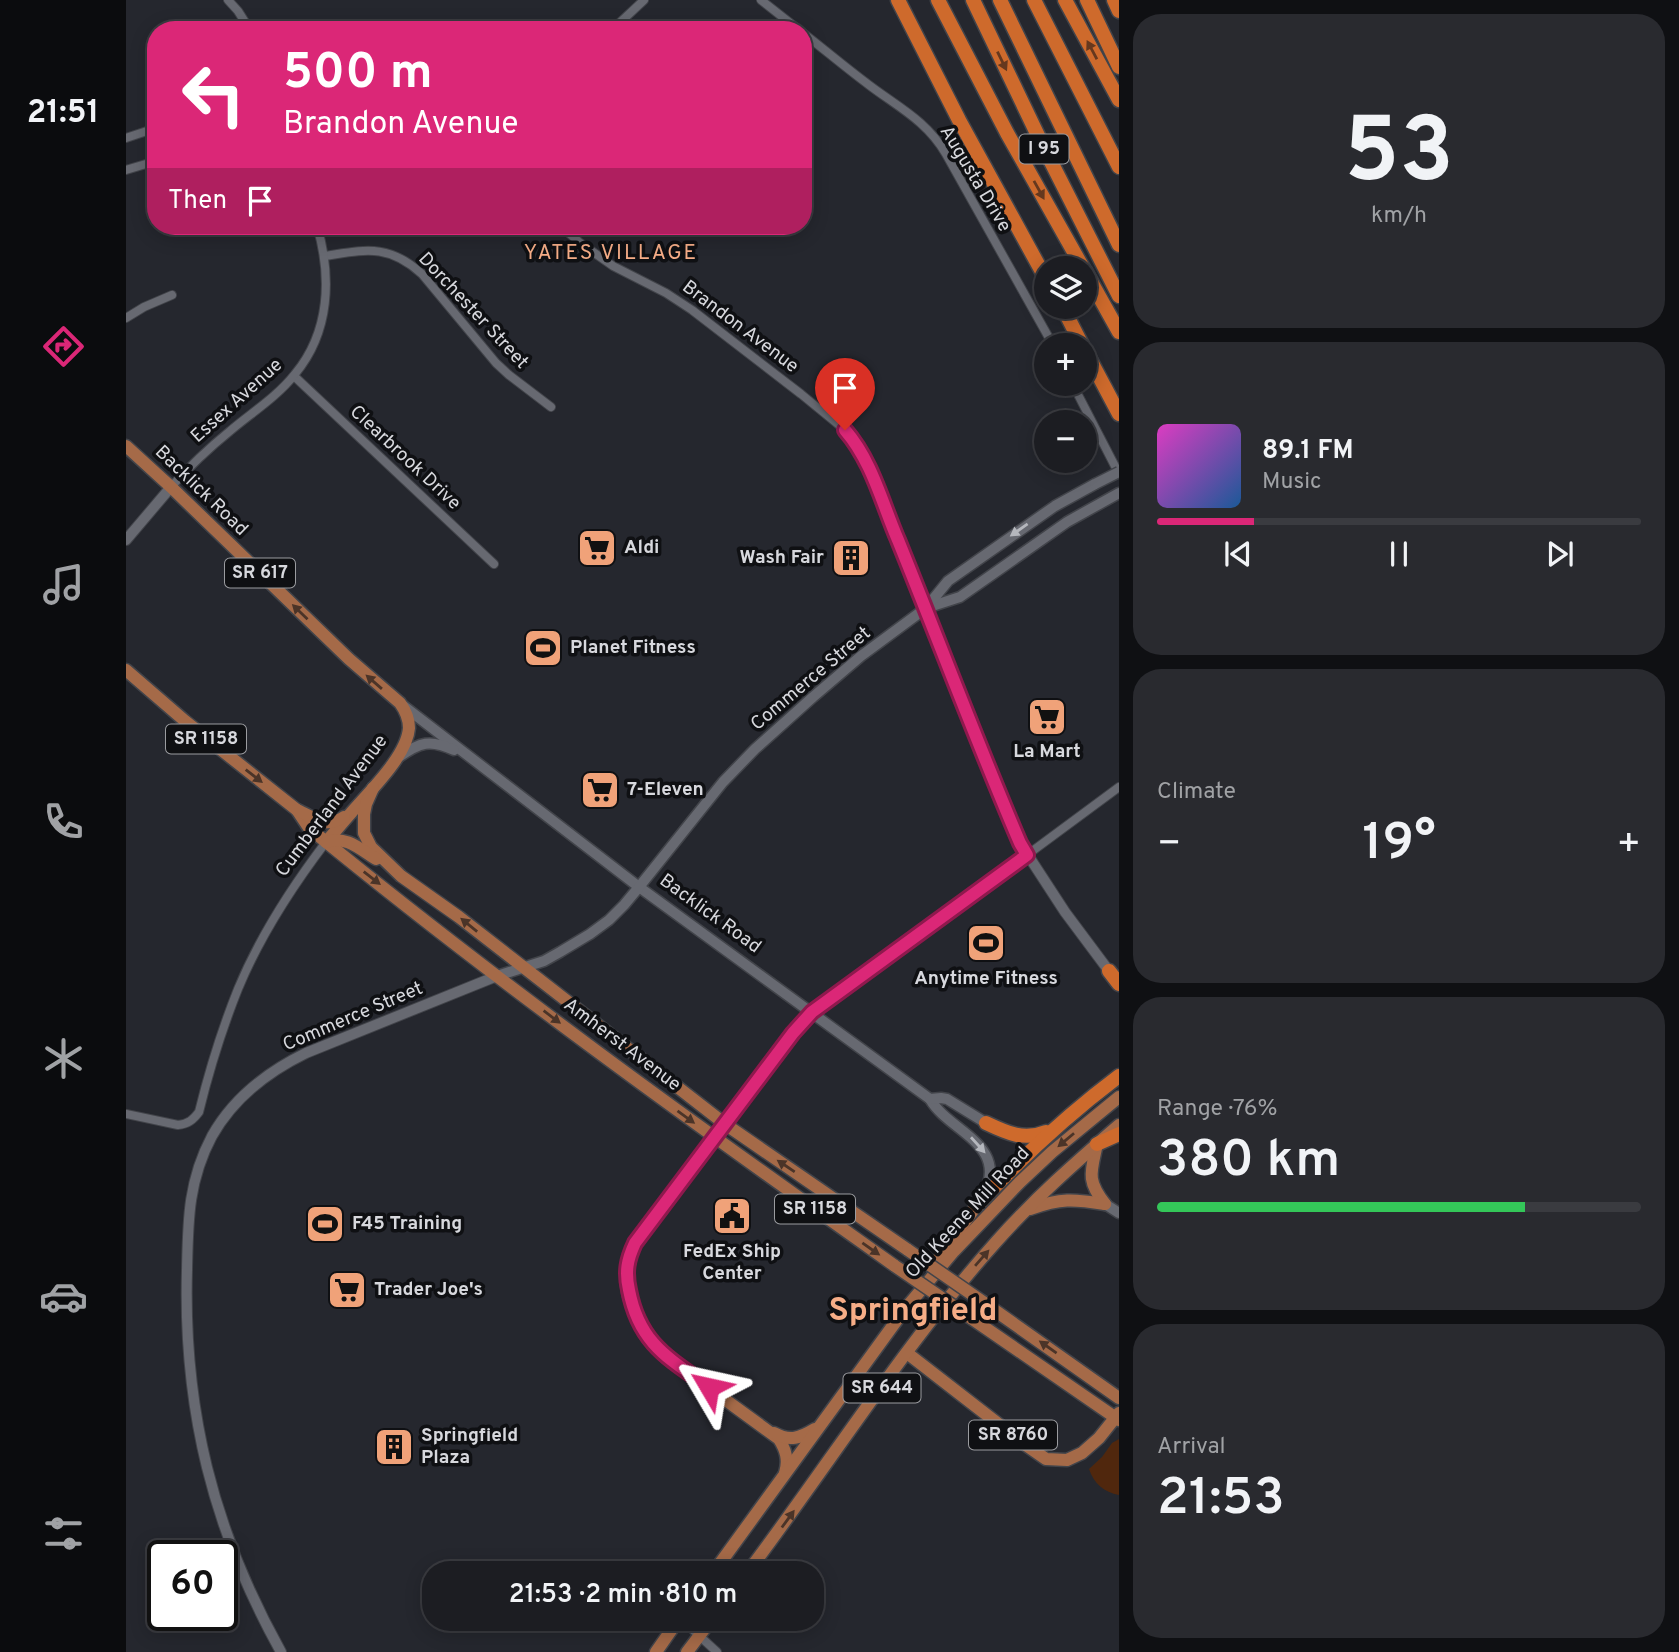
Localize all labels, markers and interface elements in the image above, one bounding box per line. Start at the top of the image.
one-way arrow [1086,40,1098,60]
text: 500 m [283,44,433,106]
icon: left [168,49,259,140]
one-way arrow [997,51,1008,71]
text: 21:51 [27,94,99,134]
text: 53 [1344,99,1454,214]
text: Brandon Avenue [283,105,519,145]
street label: Augusta Drive [934,121,1016,237]
road number: I 95 [1020,134,1068,164]
one-way arrow [1033,180,1045,200]
icon: arrive [241,182,279,220]
text: Then [168,185,227,218]
text: km/h [1371,202,1427,231]
district label: YATES VILLAGE [524,240,698,267]
street label: Dorchester Street [413,248,533,374]
map controls [1034,256,1097,473]
button: layers [1034,256,1097,319]
street label: Brandon Avenue [677,275,803,379]
icon: directions [39,322,88,371]
button: + [1034,333,1097,396]
street label: Essex Avenue [186,353,288,449]
pin [815,358,875,430]
icon: arrive [826,369,864,407]
street label: Clearbrook Drive [344,400,466,516]
button: − [1034,410,1097,473]
text: 89.1 FM [1262,435,1354,468]
street label: Backlick Road [149,441,253,541]
text: Music [1262,468,1322,497]
one-way arrow [1010,523,1028,537]
supermarket icon: Aldi [576,527,618,569]
icon: previous [1219,535,1257,573]
icon: pause [1380,535,1418,573]
icon: next [1541,535,1579,573]
place label: Aldi [624,536,660,560]
building icon: Wash Fair [830,537,872,579]
place label: Wash Fair [740,546,824,570]
road number: SR 617 [225,558,295,588]
icon: music [39,560,88,609]
one-way arrow [291,603,308,620]
street label: Commerce Street [746,622,876,736]
sports icon: Planet Fitness [522,627,564,669]
place label: Planet Fitness [570,636,696,660]
one-way arrow [365,674,382,690]
supermarket icon: La Mart [1026,696,1068,738]
road number: SR 1158 [166,724,246,754]
street label: Cumberland Avenue [271,730,393,882]
place label: La Mart [1013,740,1081,764]
one-way arrow [245,769,263,783]
supermarket icon: 7-Eleven [579,769,621,811]
place label: 7-Eleven [627,778,704,802]
text: Climate [1157,778,1236,807]
icon: phone [39,797,88,846]
text: 19° [1362,812,1436,878]
text: − [1157,821,1182,870]
text: + [1616,821,1641,870]
street label: Backlick Road [654,869,766,959]
one-way arrow [362,871,380,886]
one-way arrow [461,917,479,932]
sports icon: Anytime Fitness [965,922,1007,964]
place label: Anytime Fitness [914,967,1058,991]
street label: Commerce Street [279,977,427,1057]
street label: Amherst Avenue [559,993,685,1097]
one-way arrow [542,1010,561,1024]
icon: climate [39,1034,88,1083]
text: Range · 76% [1157,1095,1277,1124]
one-way arrow [677,1110,695,1124]
text: 380 km [1157,1129,1340,1195]
one-way arrow [1057,1132,1075,1148]
one-way arrow [970,1136,986,1154]
street label: Old Keene Mill Road [901,1142,1035,1284]
one-way arrow [777,1159,795,1173]
road number: SR 1158 [775,1194,855,1224]
public building icon: FedEx Ship Center [711,1195,753,1237]
sports icon: F45 Training [304,1203,346,1245]
place label: F45 Training [352,1212,462,1236]
place label: FedEx Ship Center [683,1240,781,1286]
one-way arrow [862,1242,880,1256]
one-way arrow [974,1249,990,1267]
supermarket icon: Trader Joe's [326,1269,368,1311]
icon: car [39,1272,88,1321]
place label: Trader Joe's [374,1278,483,1302]
district label: Springfield [829,1291,997,1333]
one-way arrow [1039,1340,1057,1354]
position arrow [672,1350,746,1424]
road number: SR 644 [844,1373,920,1402]
road number: SR 8760 [969,1420,1057,1450]
place label: Springfield Plaza [421,1424,518,1470]
building icon: Springfield Plaza [373,1426,415,1468]
text: Arrival [1157,1433,1226,1462]
text: 21:53 [1157,1467,1285,1533]
icon: filters [39,1509,88,1558]
one-way arrow [781,1510,795,1528]
speed limit sign: 60 [147,1540,238,1631]
text: 21:53 · 2 min · 810 m [509,1579,737,1612]

